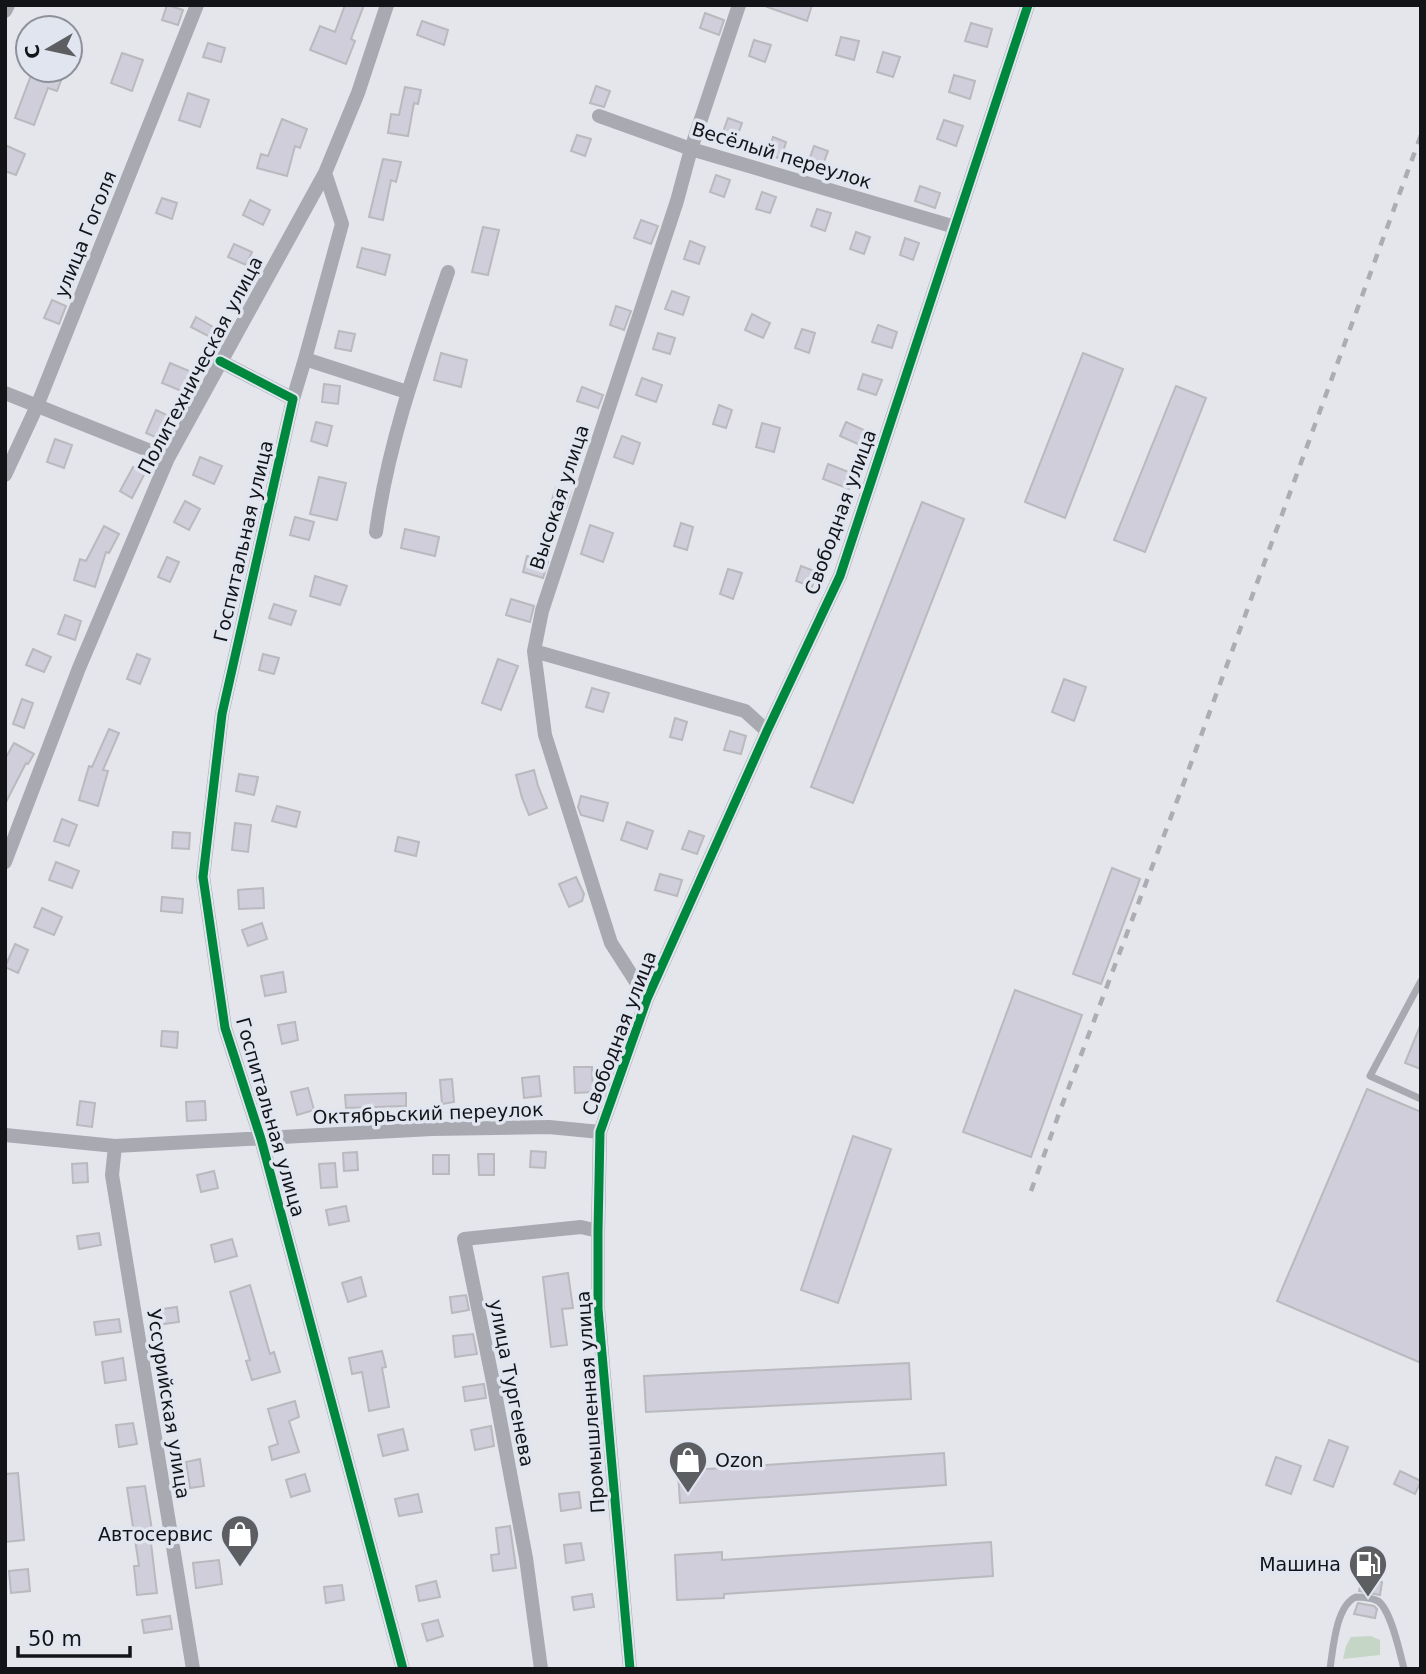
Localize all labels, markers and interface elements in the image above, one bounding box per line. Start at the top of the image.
north arrow [14,14,84,84]
text: С [20,43,44,60]
street label: Весёлый переулок [689,117,875,193]
street label: улица Гоголя [50,167,120,301]
street label: Политехническая улица [133,252,267,478]
street label: Высокая улица [525,422,593,572]
street label: Свободная улица [800,426,880,598]
street label: Госпитальная улица [209,438,277,644]
street label: Свободная улица [577,948,661,1118]
street label: Госпитальная улица [232,1015,310,1219]
street label: Октябрьский переулок [312,1098,544,1128]
street label: Промышленная улица [571,1290,609,1514]
street label: улица Тургенева [485,1298,539,1468]
street label: Уссурийская улица [143,1308,195,1500]
shop icon: Ozon [667,1439,709,1494]
place label: Ozon [715,1449,764,1471]
shop icon: Автосервис [219,1513,261,1568]
place label: Автосервис [98,1523,213,1545]
fuel station icon: Машина [1347,1543,1389,1598]
place label: Машина [1259,1553,1341,1575]
scale bar [18,1614,130,1658]
text: 50 m [28,1627,82,1651]

